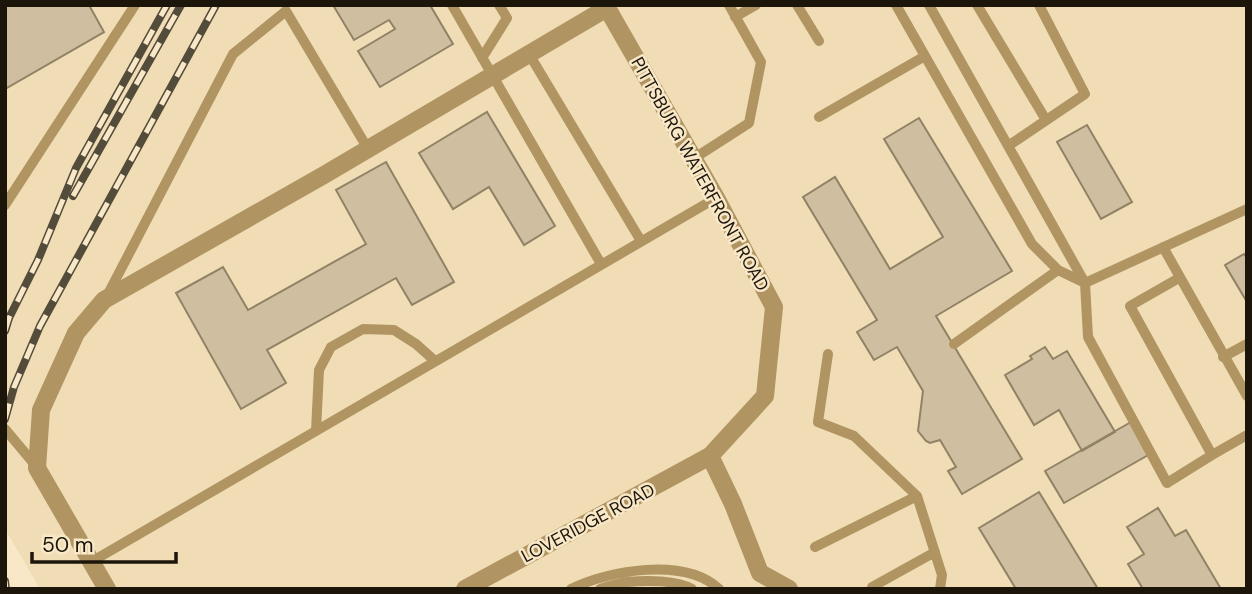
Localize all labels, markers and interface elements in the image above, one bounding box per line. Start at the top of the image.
street label: PITTSBURG WATERFRONT ROAD [625,53,775,295]
street label: LOVERIDGE ROAD [517,478,659,568]
scale bar [32,520,175,564]
text: 50 m [42,531,93,559]

